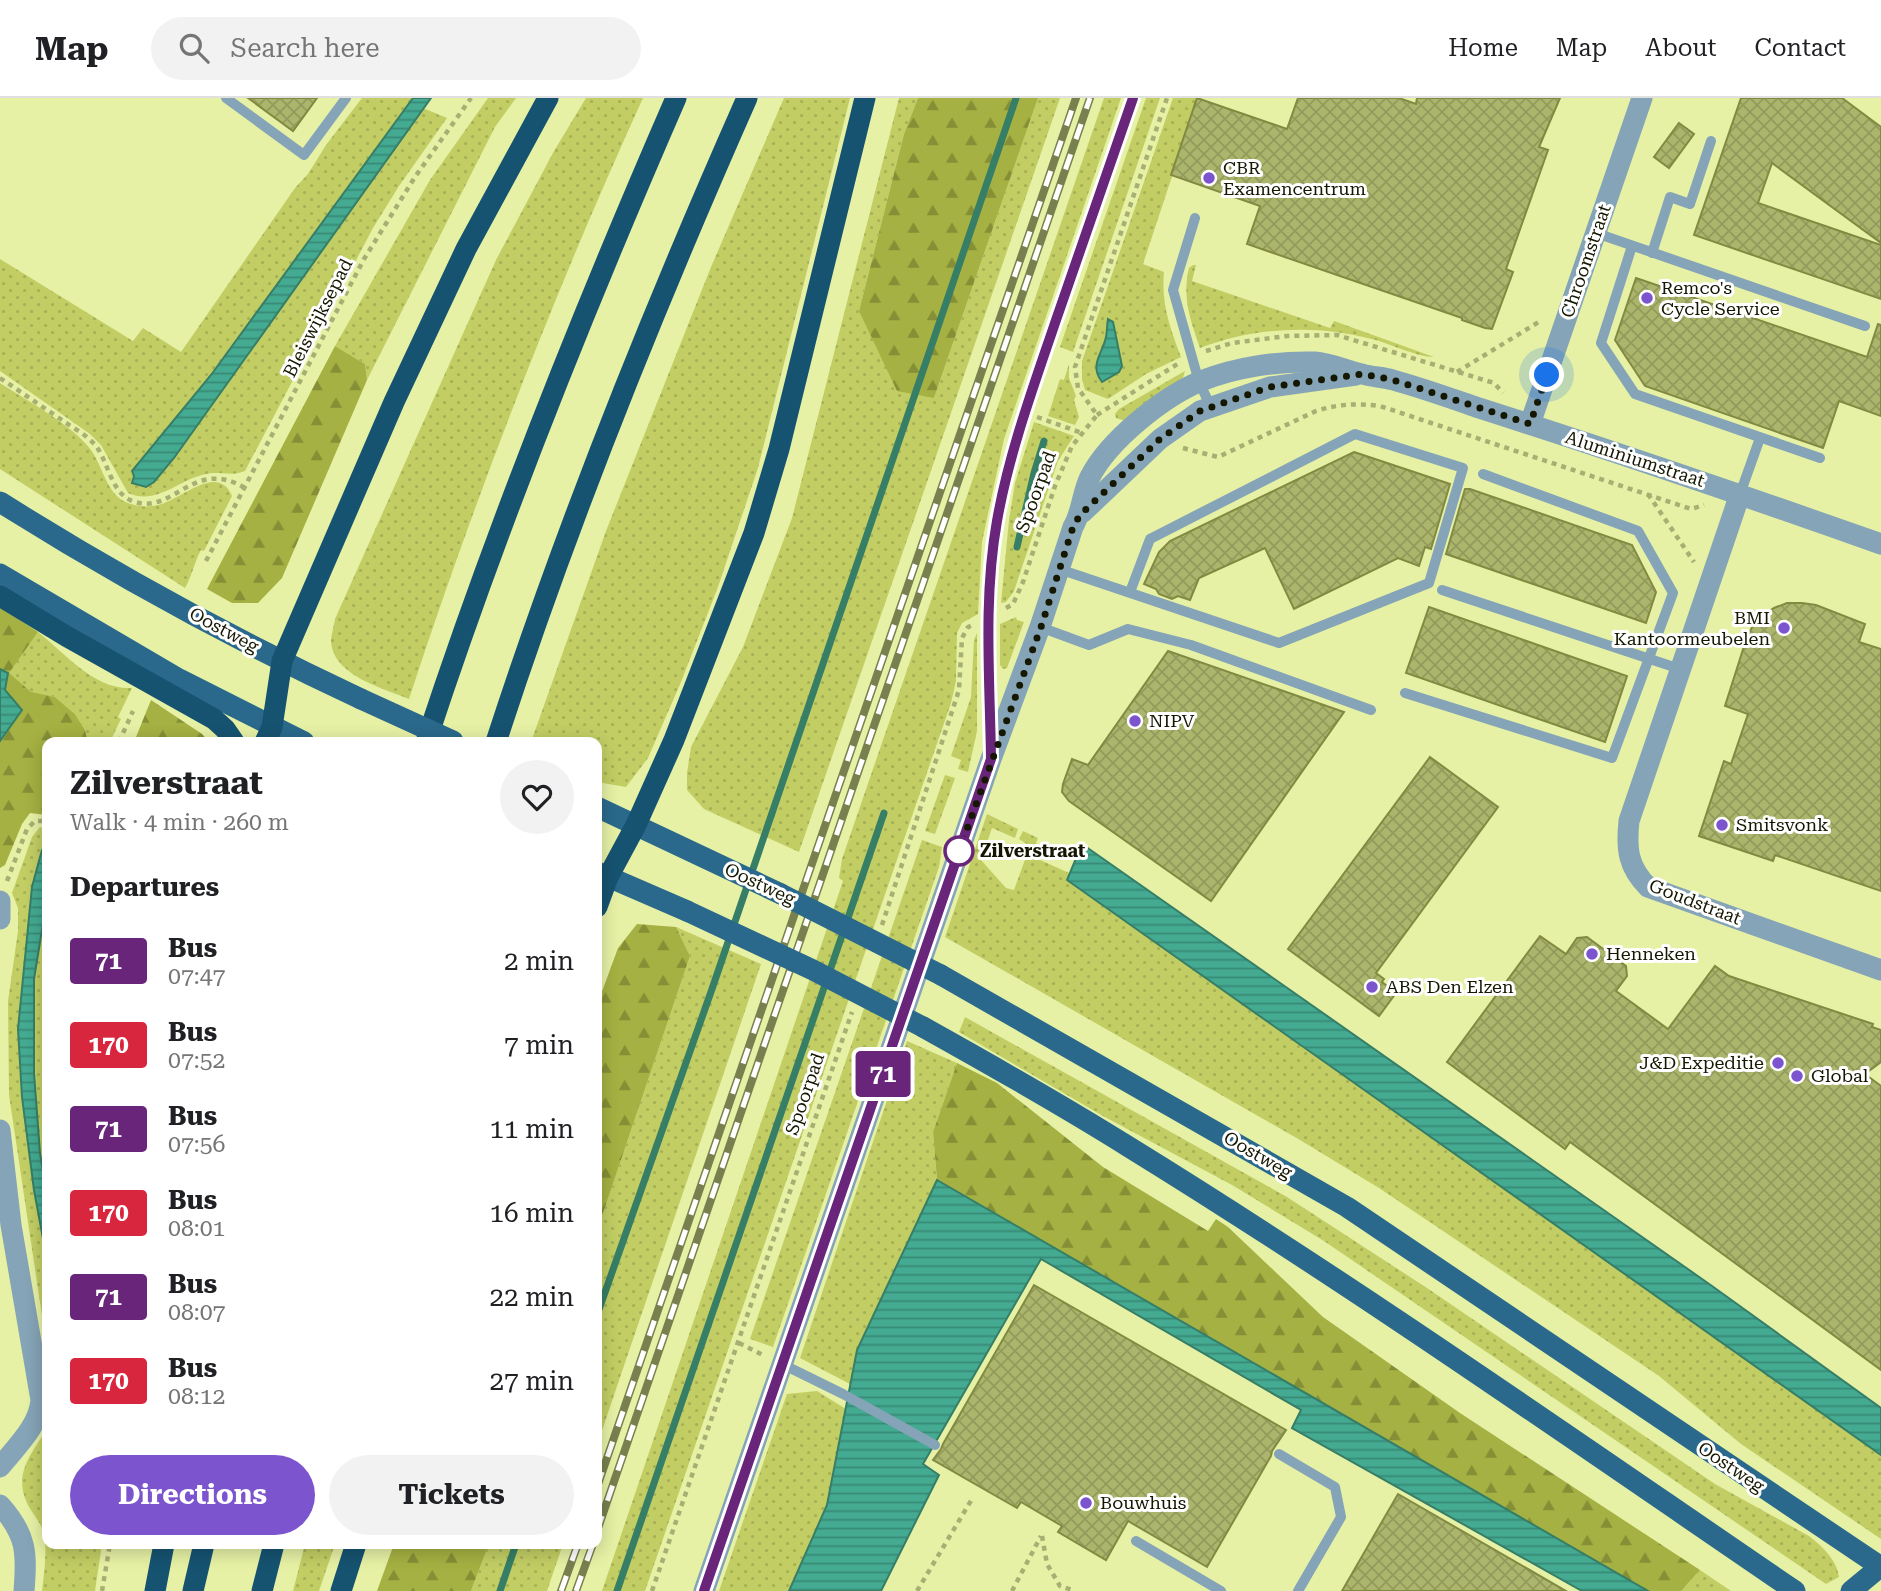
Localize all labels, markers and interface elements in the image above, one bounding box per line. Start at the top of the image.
search box [151,17,641,80]
text: Map [35,29,109,68]
icon: search [175,29,213,67]
text: Search here [231,33,380,63]
text: Home [1448,34,1518,62]
text: Map [1556,34,1607,62]
text: About [1645,34,1716,62]
text: Contact [1754,34,1846,62]
place label: CBR Examencentrum [1223,157,1366,199]
marker: CBR Examencentrum [1201,170,1217,186]
street label: Chroomstraat [1556,201,1615,320]
street label: Bleiswijksepad [279,255,357,380]
place label: Remco's Cycle Service [1661,277,1780,319]
marker: Remco's Cycle Service [1639,290,1655,306]
your location [1529,357,1564,392]
street label: Aluminiumstraat [1563,426,1708,491]
street label: Spoorpad [1011,448,1060,535]
street label: Oostweg [186,603,263,657]
place label: BMI Kantoormeubelen [1614,607,1770,649]
marker: BMI Kantoormeubelen [1776,620,1792,636]
place label: NIPV [1149,710,1195,731]
marker: NIPV [1127,713,1143,729]
button: heart [500,760,574,834]
text: Zilverstraat [70,763,263,802]
text: Walk · 4 min · 260 m [70,809,289,836]
place label: Smitsvonk [1736,814,1828,835]
marker: Smitsvonk [1714,817,1730,833]
marker: Zilverstraat [944,836,974,866]
place label: Zilverstraat [980,840,1085,861]
street label: Oostweg [722,858,800,909]
text: Departures [70,872,219,902]
street label: Goudstraat [1646,874,1744,929]
text: Bus [168,933,217,963]
place label: Henneken [1606,943,1696,964]
text: 2 min [504,946,574,976]
marker: Henneken [1584,946,1600,962]
text: 71 [95,947,122,975]
text: 07:47 [168,963,225,990]
place label: ABS Den Elzen [1386,976,1514,997]
marker: ABS Den Elzen [1364,979,1380,995]
text: Bus [168,1017,217,1047]
text: 7 min [504,1030,574,1060]
text: 170 [88,1031,129,1059]
text: 07:52 [168,1047,225,1074]
street label: Spoorpad [781,1050,828,1138]
line badge: 71 [852,1051,914,1097]
place label: J&D Expeditie [1639,1052,1764,1073]
marker: J&D Expeditie [1770,1055,1786,1071]
text: 71 [870,1060,896,1088]
place label: Global [1811,1065,1869,1086]
marker: Global [1789,1068,1805,1084]
text: Bus [168,1101,217,1131]
text: 11 min [490,1114,574,1144]
text: 71 [95,1115,122,1143]
street label: Oostweg [1220,1127,1297,1183]
text: 07:56 [168,1131,225,1158]
text: Bus [168,1185,217,1215]
text: 16 min [490,1198,574,1228]
text: 170 [88,1199,129,1227]
text: 08:01 [168,1215,225,1242]
text: Bus [168,1269,217,1299]
text: 22 min [490,1282,574,1312]
text: 71 [95,1283,122,1311]
text: 08:07 [168,1299,225,1326]
text: Bus [168,1353,217,1383]
text: 27 min [490,1366,574,1396]
text: 170 [88,1367,129,1395]
text: 08:12 [168,1383,225,1410]
street label: Oostweg [1694,1437,1769,1497]
button: Directions [70,1455,315,1535]
button: Tickets [329,1455,574,1535]
place label: Bouwhuis [1100,1492,1186,1513]
marker: Bouwhuis [1078,1495,1094,1511]

